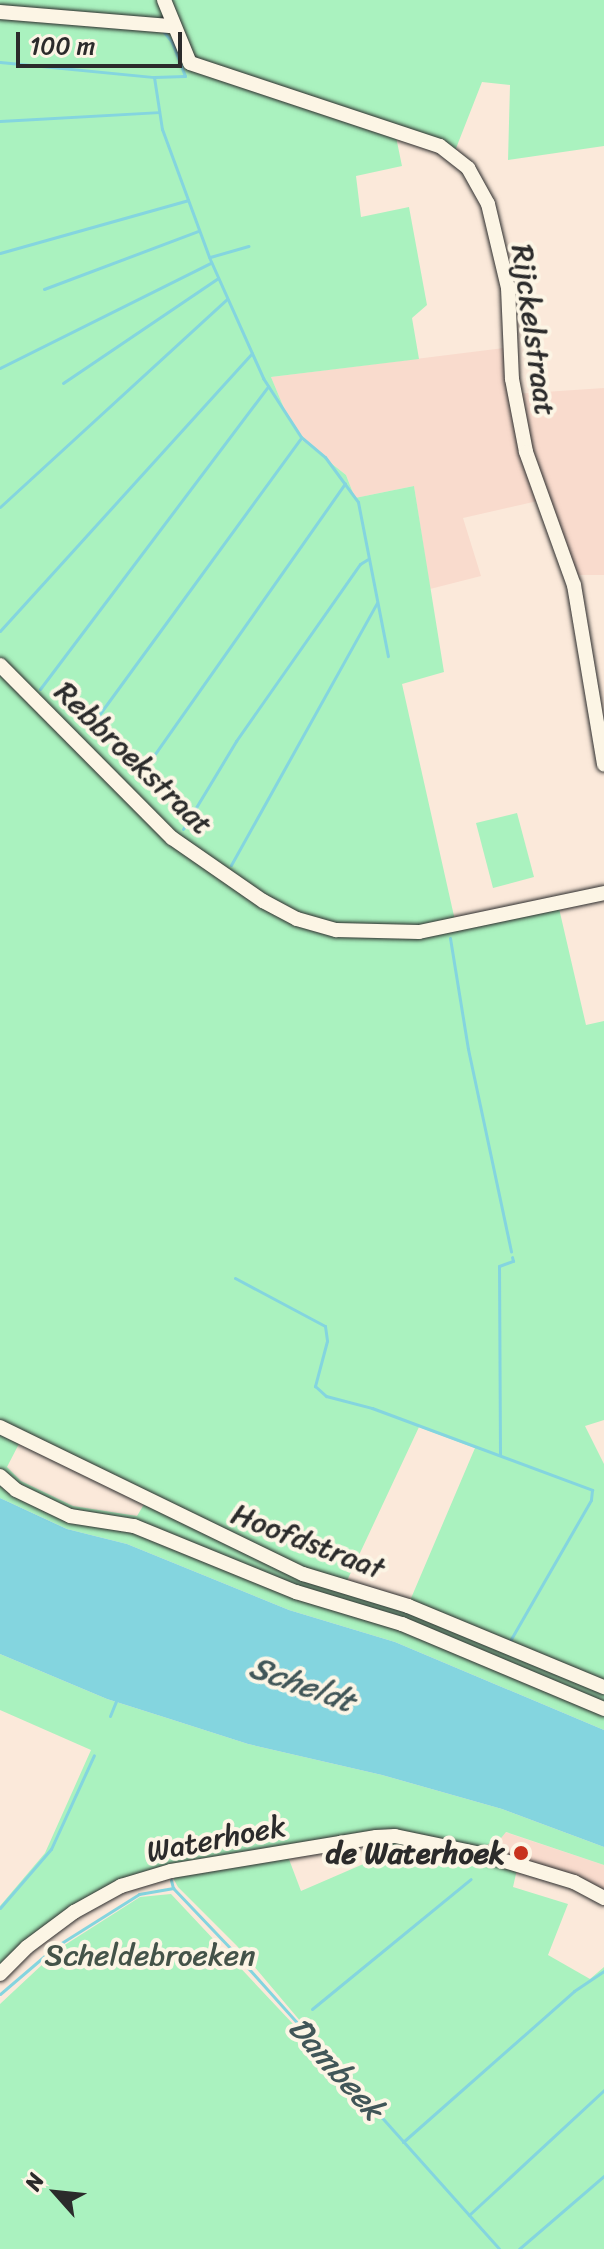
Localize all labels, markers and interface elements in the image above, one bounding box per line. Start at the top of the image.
scale bar [20,16,186,66]
text: 100 m [30,25,95,67]
street label: Rijckelstraat [504,242,564,418]
street label: Rebbroekstraat [48,674,220,842]
street label: Hoofdstraat [227,1495,389,1587]
water label: Scheldt [244,1648,360,1722]
street label: Waterhoek [143,1808,289,1870]
place label: de Waterhoek [325,1835,505,1871]
marker: de Waterhoek [512,1844,530,1862]
park label: Scheldebroeken [45,1937,255,1973]
water label: Dambeek [280,2009,392,2129]
north arrow [16,2153,96,2233]
text: N [13,2166,55,2198]

